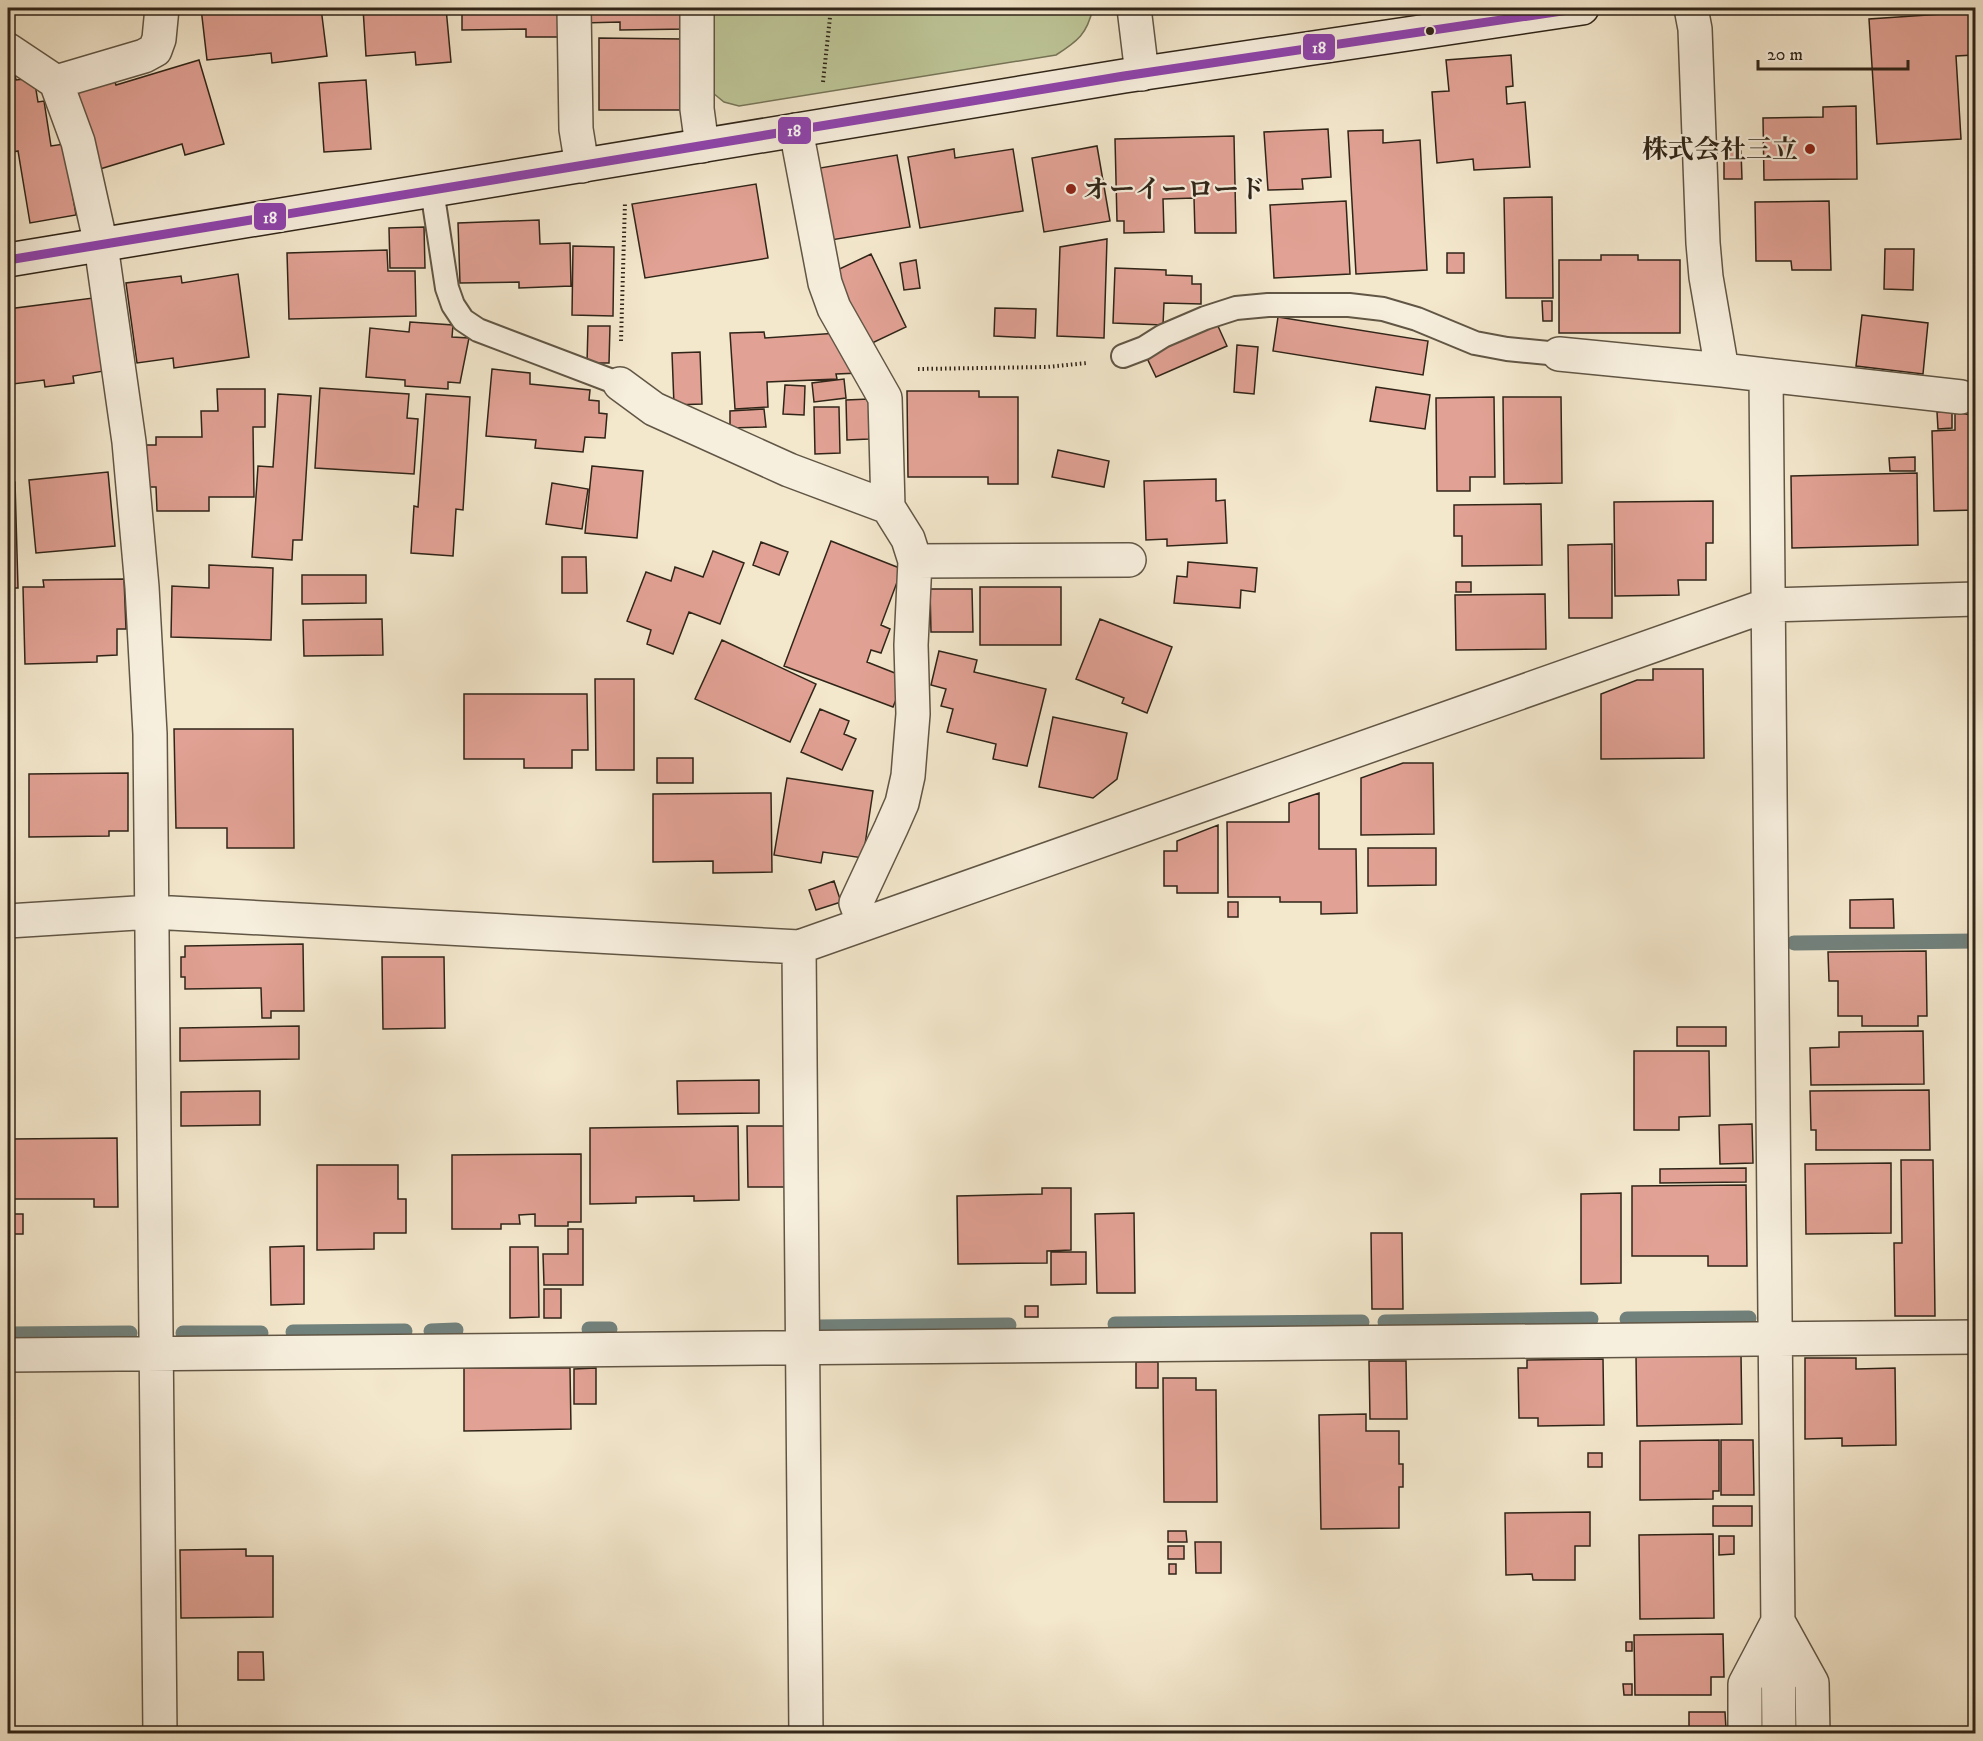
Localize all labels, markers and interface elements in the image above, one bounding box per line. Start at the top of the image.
unlabelled marker [1424,25,1436,37]
line badge: 18 [1302,33,1336,61]
scale bar [1758,33,1908,71]
text: 18 [1312,38,1326,58]
text: 20 m [1767,44,1803,66]
line badge: 18 [777,116,812,145]
text: 18 [787,121,801,141]
place label: 株式会社三立 [1642,134,1798,167]
marker: 株式会社三立 [1803,142,1817,156]
place label: オーイーロード [1083,174,1265,207]
marker: オーイーロード [1064,182,1078,196]
line badge: 18 [253,202,287,231]
text: 18 [263,208,277,228]

